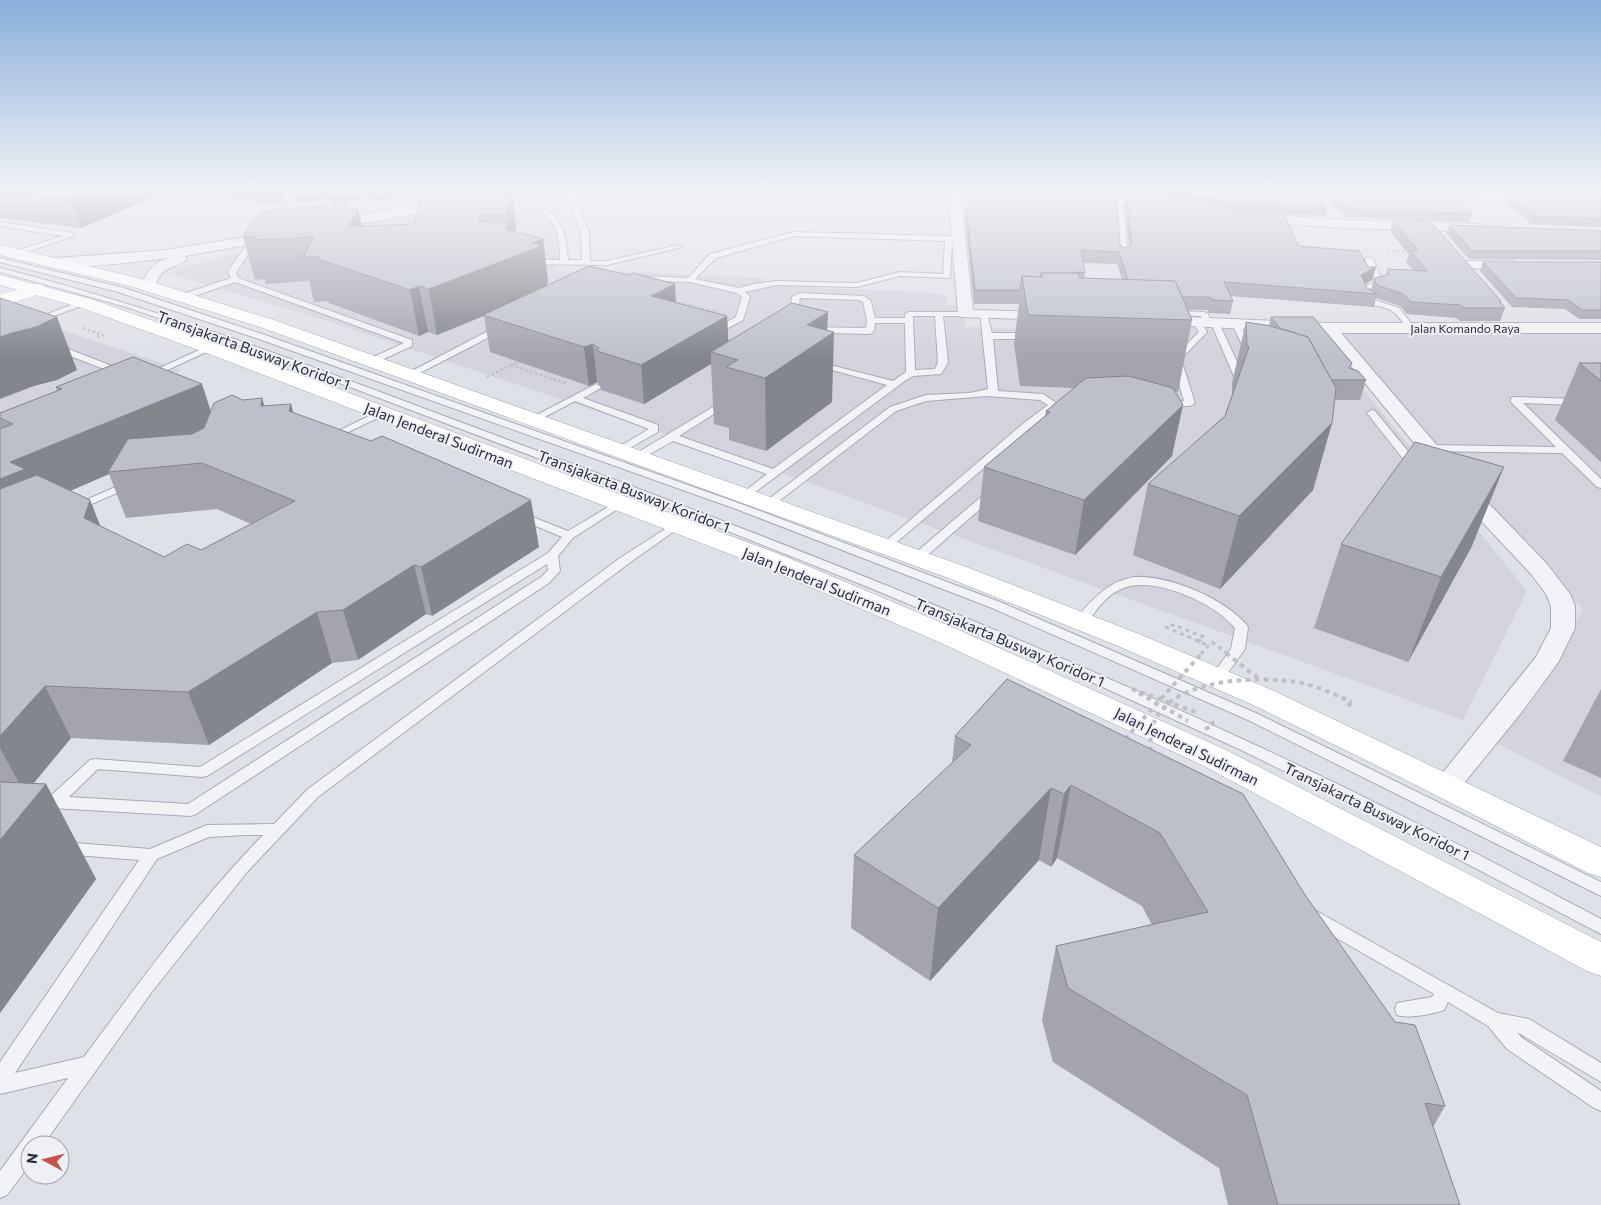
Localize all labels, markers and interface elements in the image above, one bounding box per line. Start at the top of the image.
street label: Transjakarta Busway Koridor 1 [155,307,353,393]
street label: Jalan Komando Raya [1410,321,1520,336]
street label: Jalan Jenderal Sudirman [362,398,516,472]
street label: Transjakarta Busway Koridor 1 [535,446,733,536]
street label: Jalan Jenderal Sudirman [740,543,894,619]
street label: Transjakarta Busway Koridor 1 [913,594,1107,690]
street label: Jalan Jenderal Sudirman [1112,703,1262,789]
street label: Transjakarta Busway Koridor 1 [1281,758,1473,864]
north arrow [20,1135,70,1185]
text: N [23,1152,41,1165]

